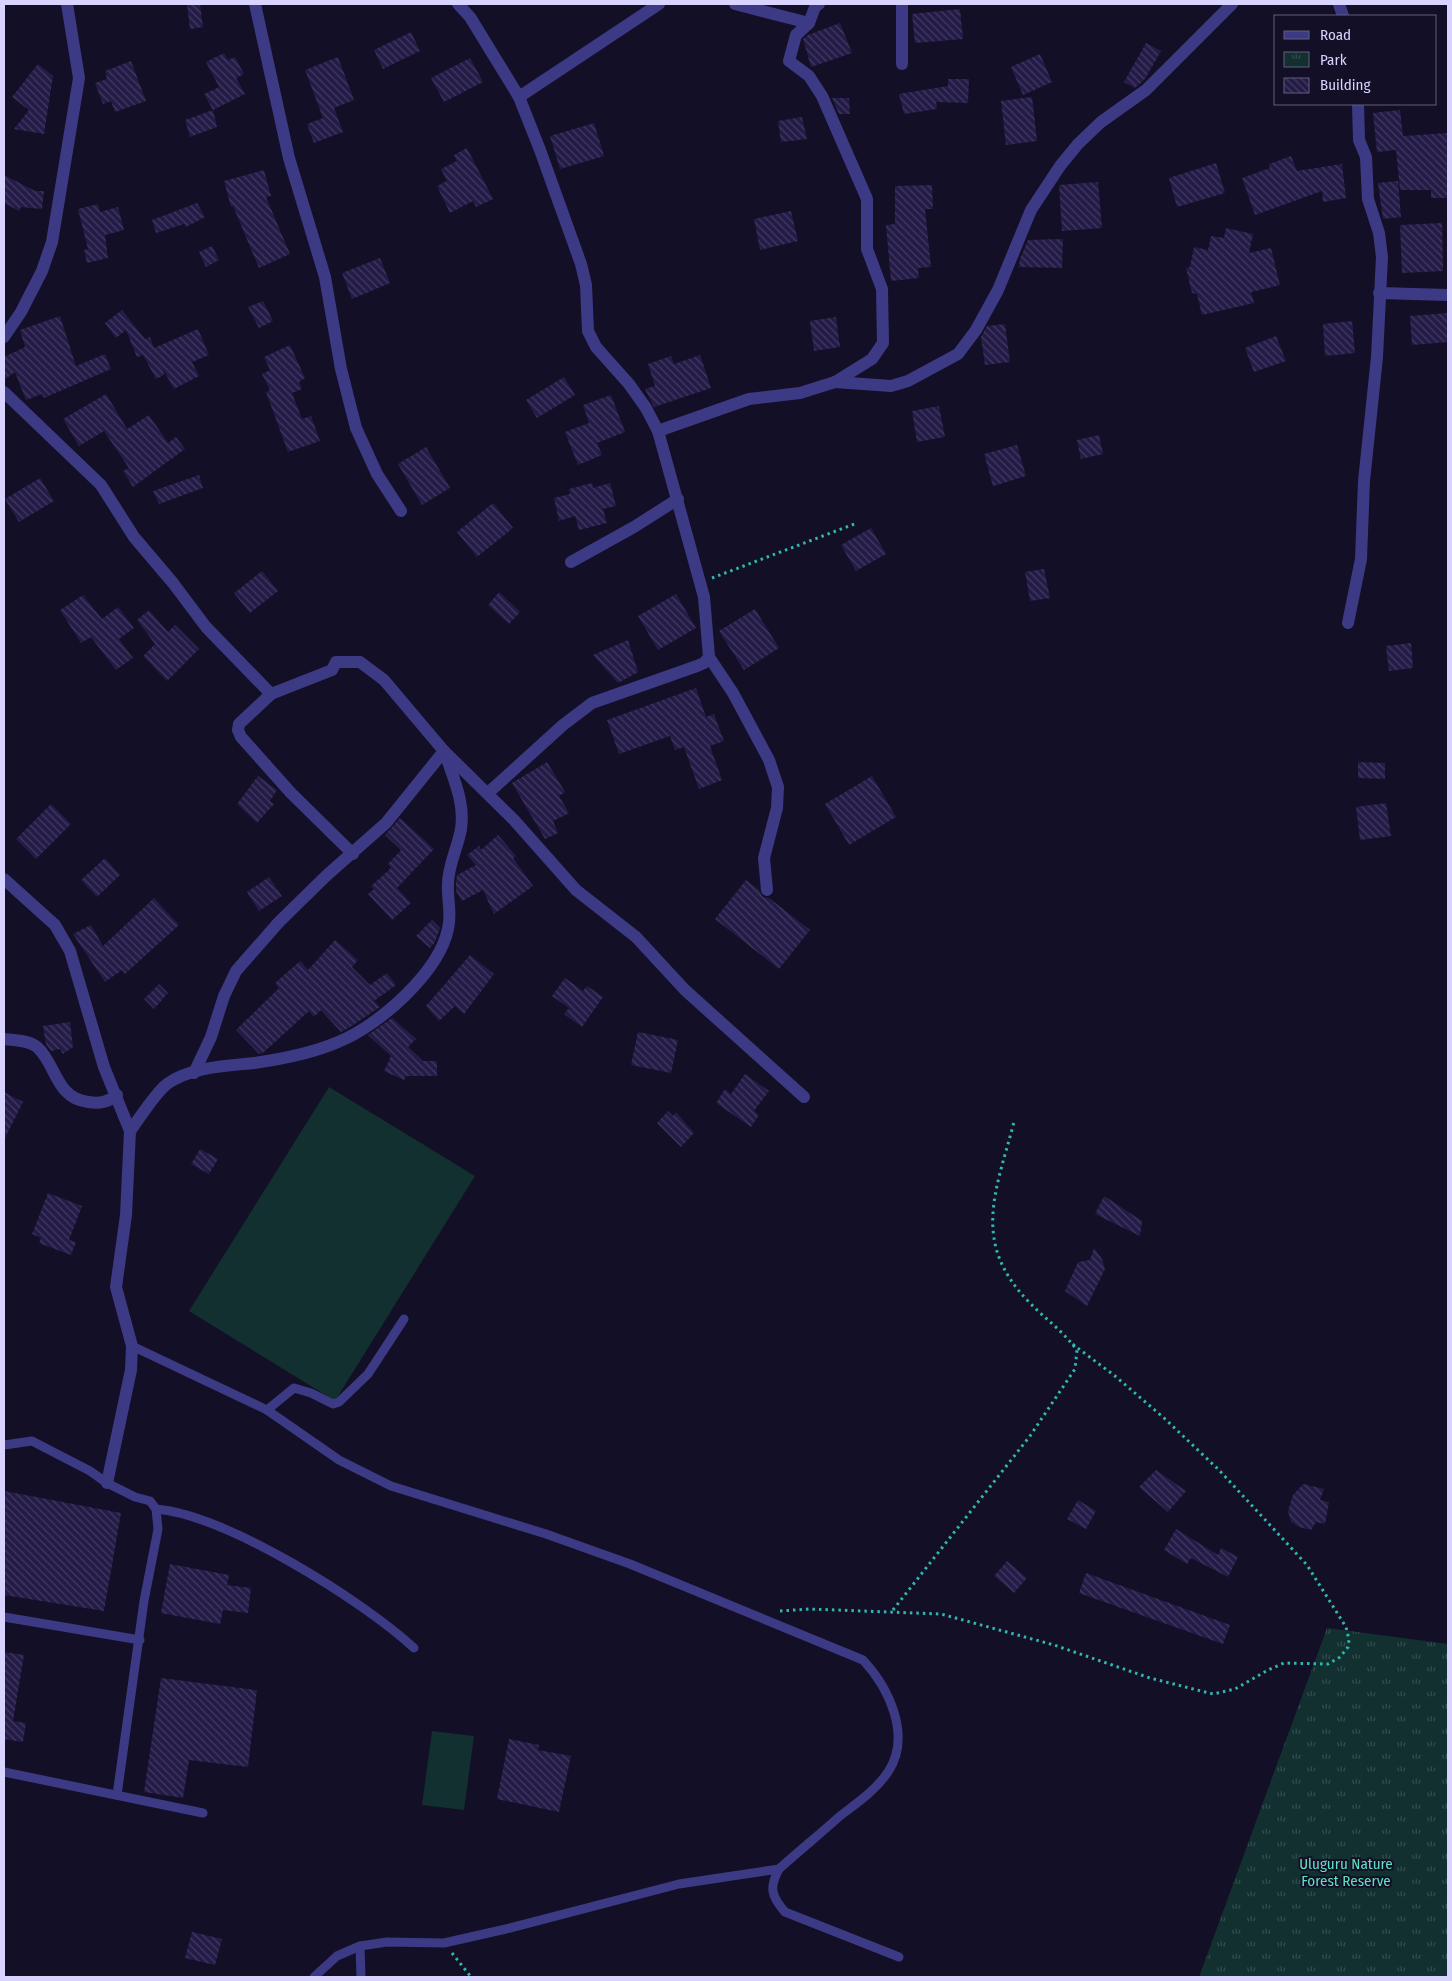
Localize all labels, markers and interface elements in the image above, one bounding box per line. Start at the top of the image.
legend [1274,15,1437,105]
text: Road [1320,26,1351,44]
text: Park [1320,51,1347,69]
text: Building [1320,76,1371,94]
park label: Uluguru Nature Forest Reserve [1299,1855,1393,1890]

